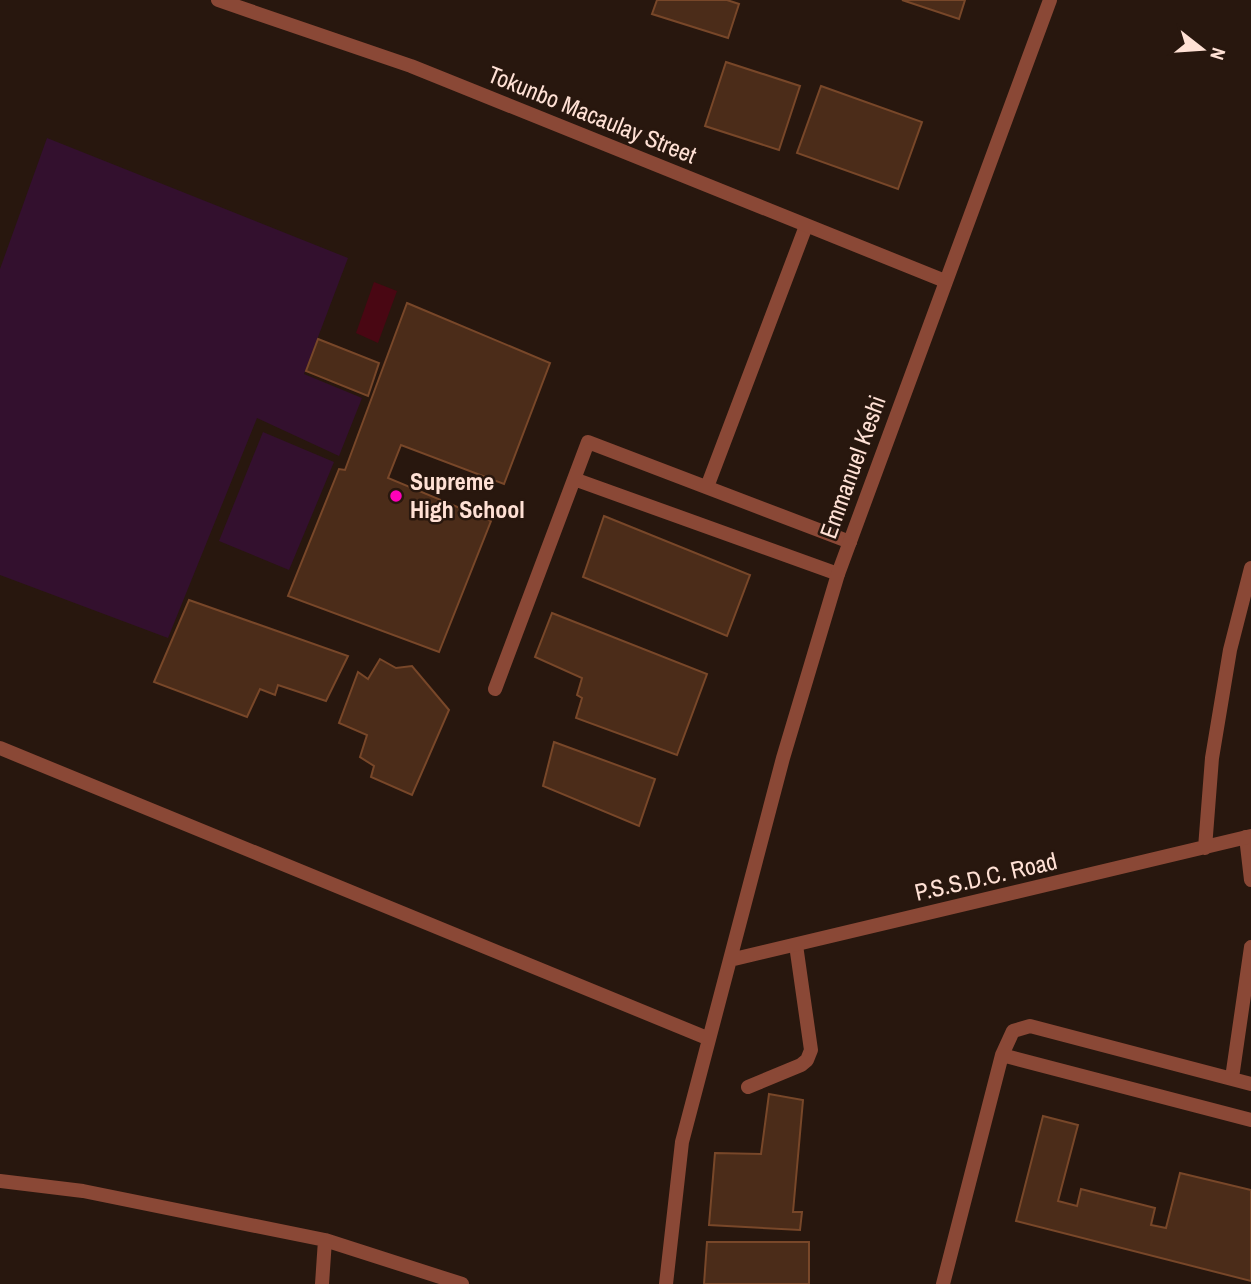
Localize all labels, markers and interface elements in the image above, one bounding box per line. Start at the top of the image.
north arrow [1167,14,1237,84]
text: N [1204,45,1232,63]
street label: Tokunbo Macaulay Street [483,58,702,171]
street label: Emmanuel Keshi [811,391,893,543]
place label: Supreme High School [410,465,525,525]
marker: Supreme High School [388,488,404,504]
street label: P.S.S.D.C. Road [911,844,1060,908]

